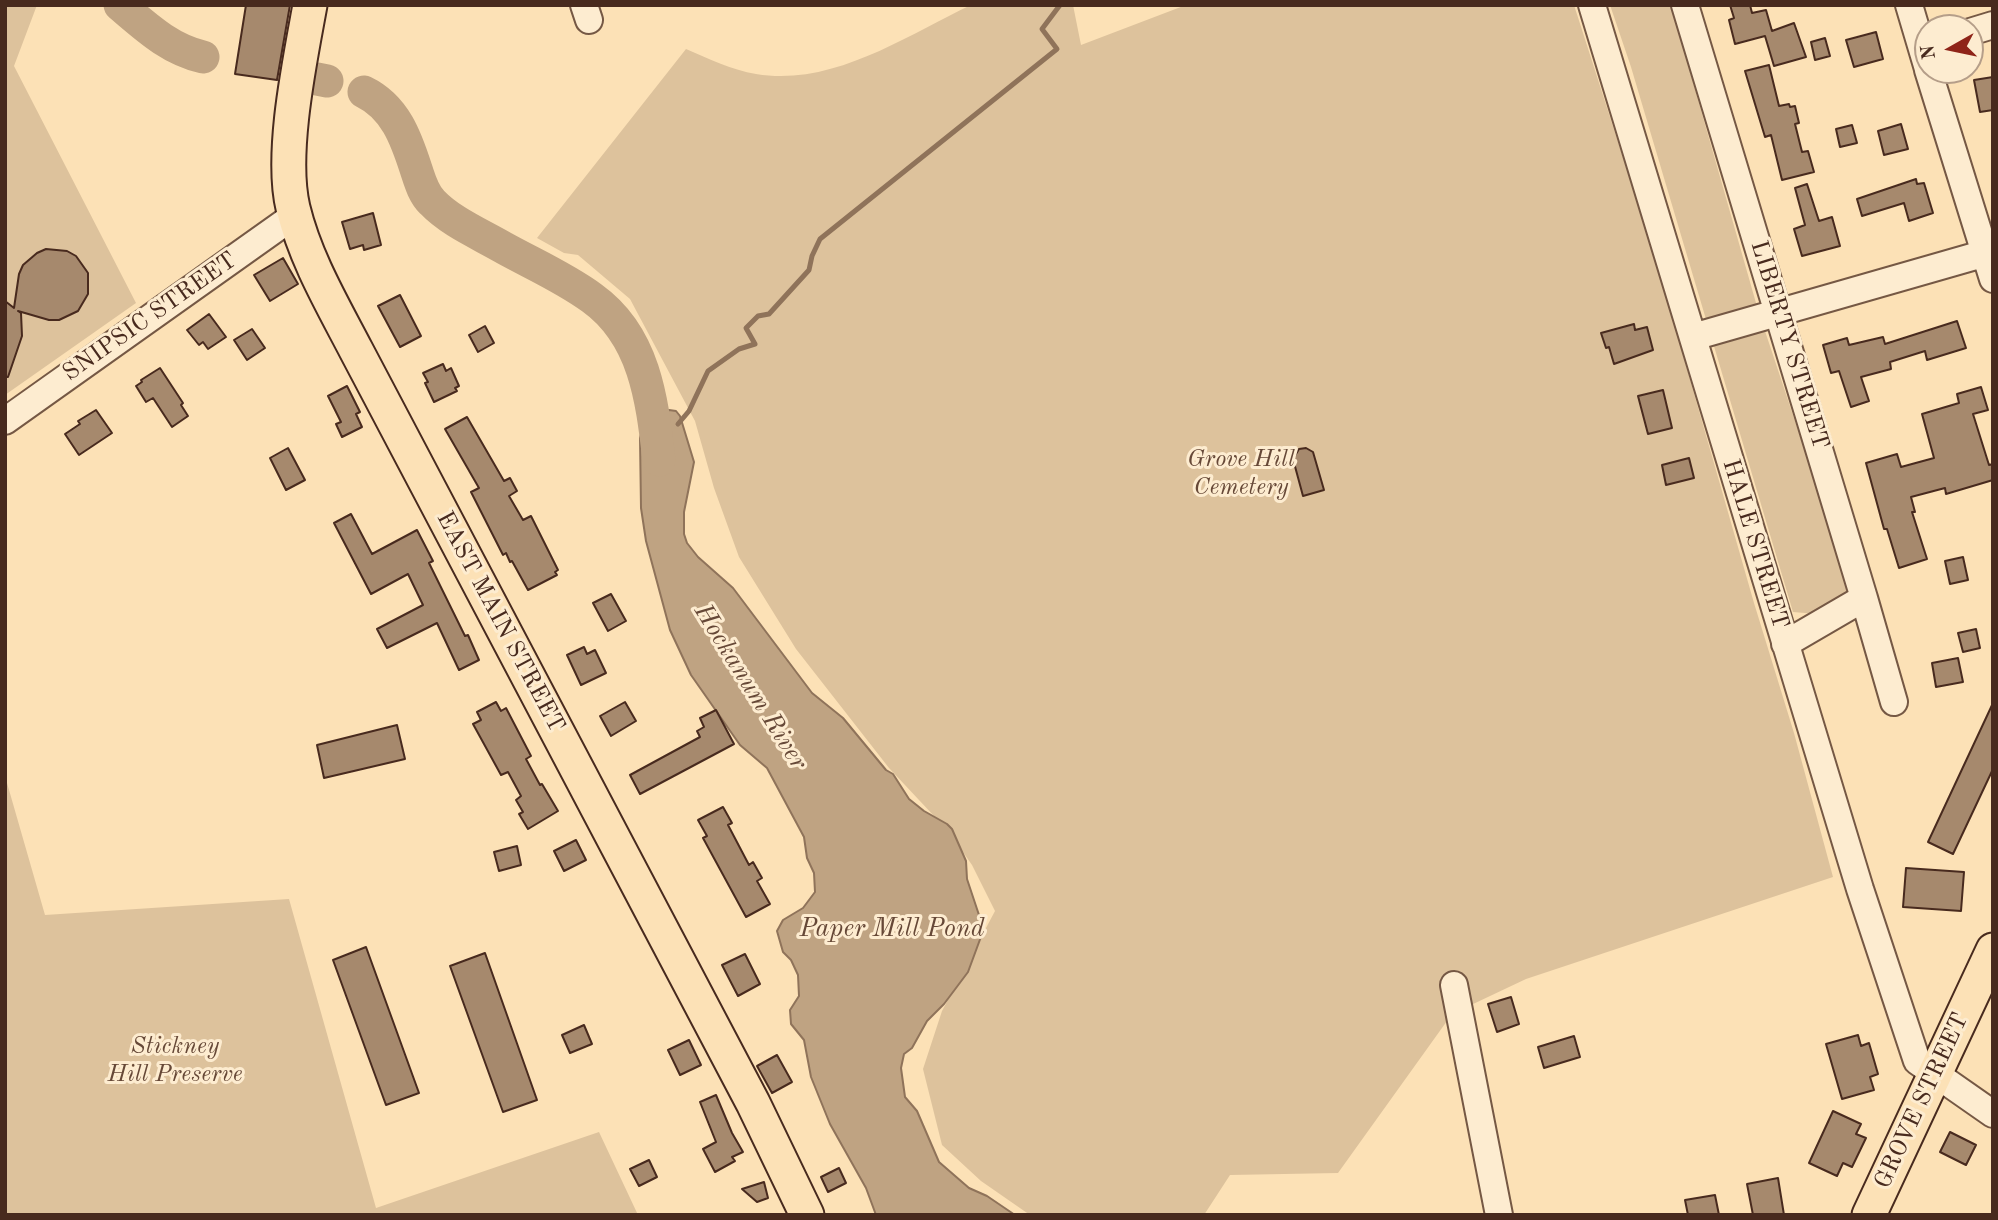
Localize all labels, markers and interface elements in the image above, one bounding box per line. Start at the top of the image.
north arrow [1914,14,1984,84]
text: N [1919,43,1940,61]
street label: LIBERTY STREET [1744,237,1834,453]
street label: SNIPSIC STREET [57,246,243,388]
park label: Grove Hill Cemetery [1187,446,1295,502]
street label: HALE STREET [1715,456,1795,632]
street label: EAST MAIN STREET [429,507,571,737]
water label: Hockanum River [686,598,814,776]
water label: Paper Mill Pond [800,913,984,945]
street label: GROVE STREET [1869,1009,1975,1193]
park label: Stickney Hill Preserve [107,1033,243,1089]

